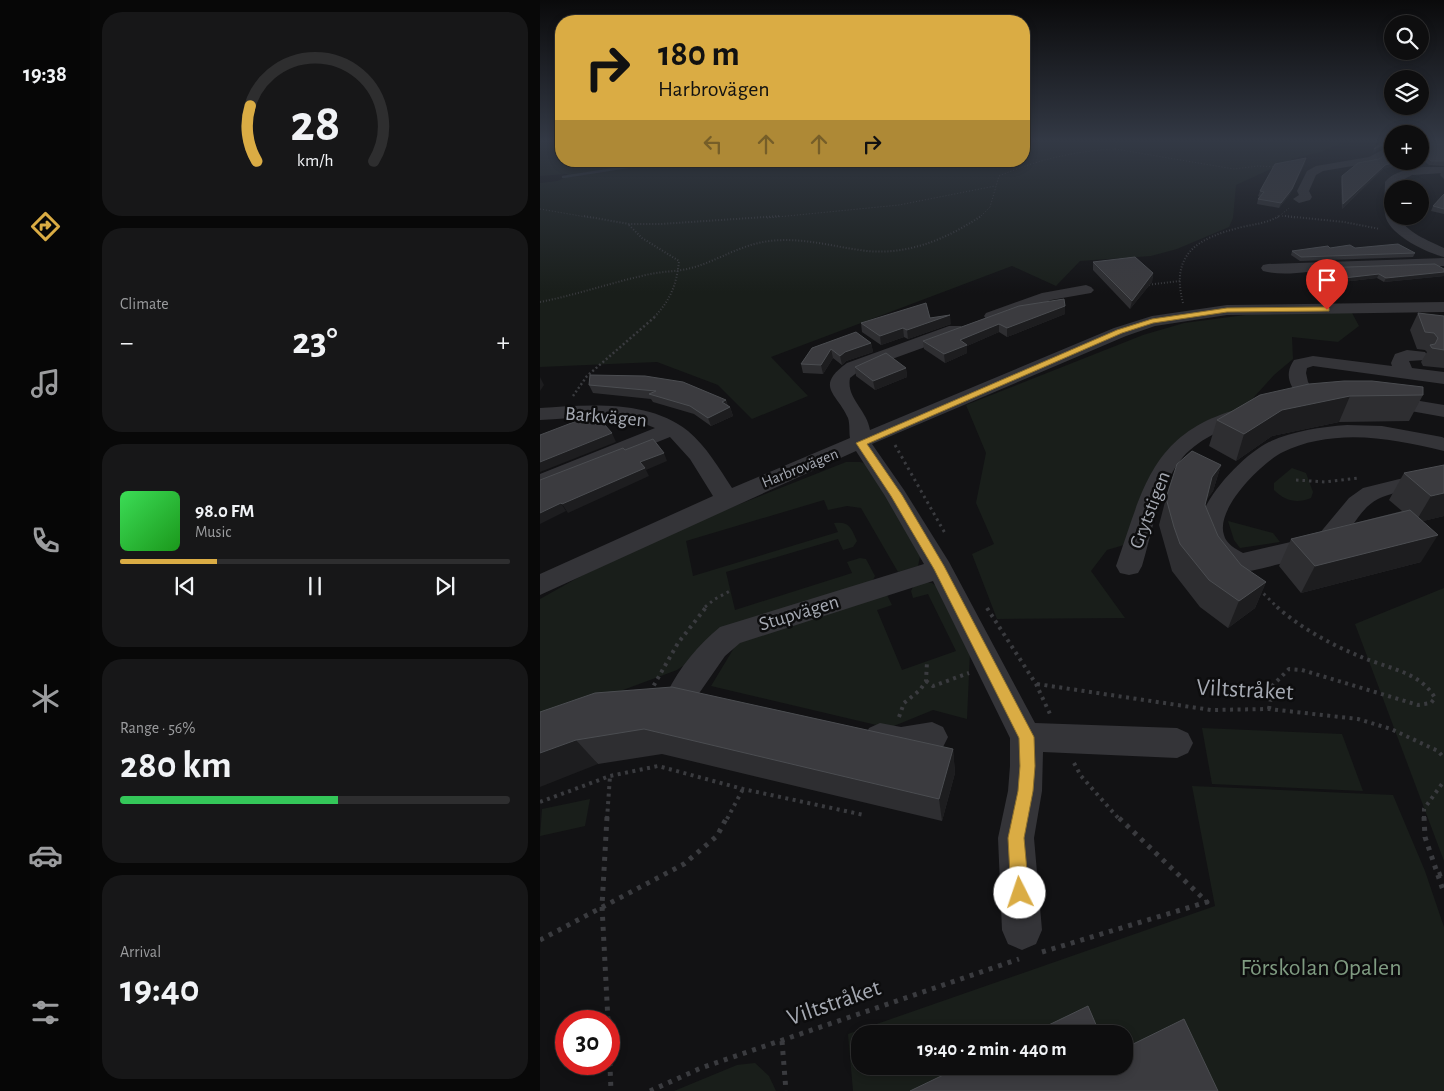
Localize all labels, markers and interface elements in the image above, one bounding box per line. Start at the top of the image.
map controls [1384,15,1429,225]
button: search [1384,15,1429,60]
icon: right [575,35,640,100]
text: 180 m [658,37,740,72]
text: 19:38 [23,63,67,85]
button: layers [1384,70,1429,115]
text: Harbrovägen [658,78,770,100]
text: 28 [290,98,340,150]
button: + [1384,125,1429,170]
icon: left [699,130,727,158]
icon: ahead [752,130,780,158]
icon: ahead [805,130,833,158]
icon: right [858,130,886,158]
text: km/h [297,152,333,170]
button: − [1384,180,1429,225]
icon: directions [28,209,63,244]
pin [1306,259,1348,310]
icon: arrive [1313,266,1341,294]
text: Climate [120,296,169,312]
text: 23° [292,323,338,361]
text: − [120,329,133,357]
text: + [497,329,510,357]
icon: music [28,366,63,401]
street label: Barkvägen [564,403,648,431]
street label: Harbrovägen [759,445,841,491]
street label: Grytstigen [1126,469,1174,551]
text: 98.0 FM [195,502,254,521]
icon: phone [28,523,63,558]
text: Music [195,524,231,540]
icon: previous [171,572,199,600]
icon: pause [301,572,329,600]
icon: next [431,572,459,600]
street label: Stupvägen [757,591,841,635]
street label: Viltstråket [1196,675,1295,705]
icon: climate [28,681,63,716]
text: Range · 56% [120,720,196,736]
text: 280 km [120,747,232,785]
icon: car [28,838,63,873]
position arrow [993,866,1045,918]
text: Arrival [120,944,161,960]
park label: Förskolan Opalen [1240,956,1402,980]
text: 19:40 [120,971,200,1009]
street label: Viltstråket [784,976,884,1030]
icon: filters [28,995,63,1030]
speed limit sign: 30 [555,1010,620,1075]
text: 19:40 · 2 min · 440 m [917,1040,1067,1059]

